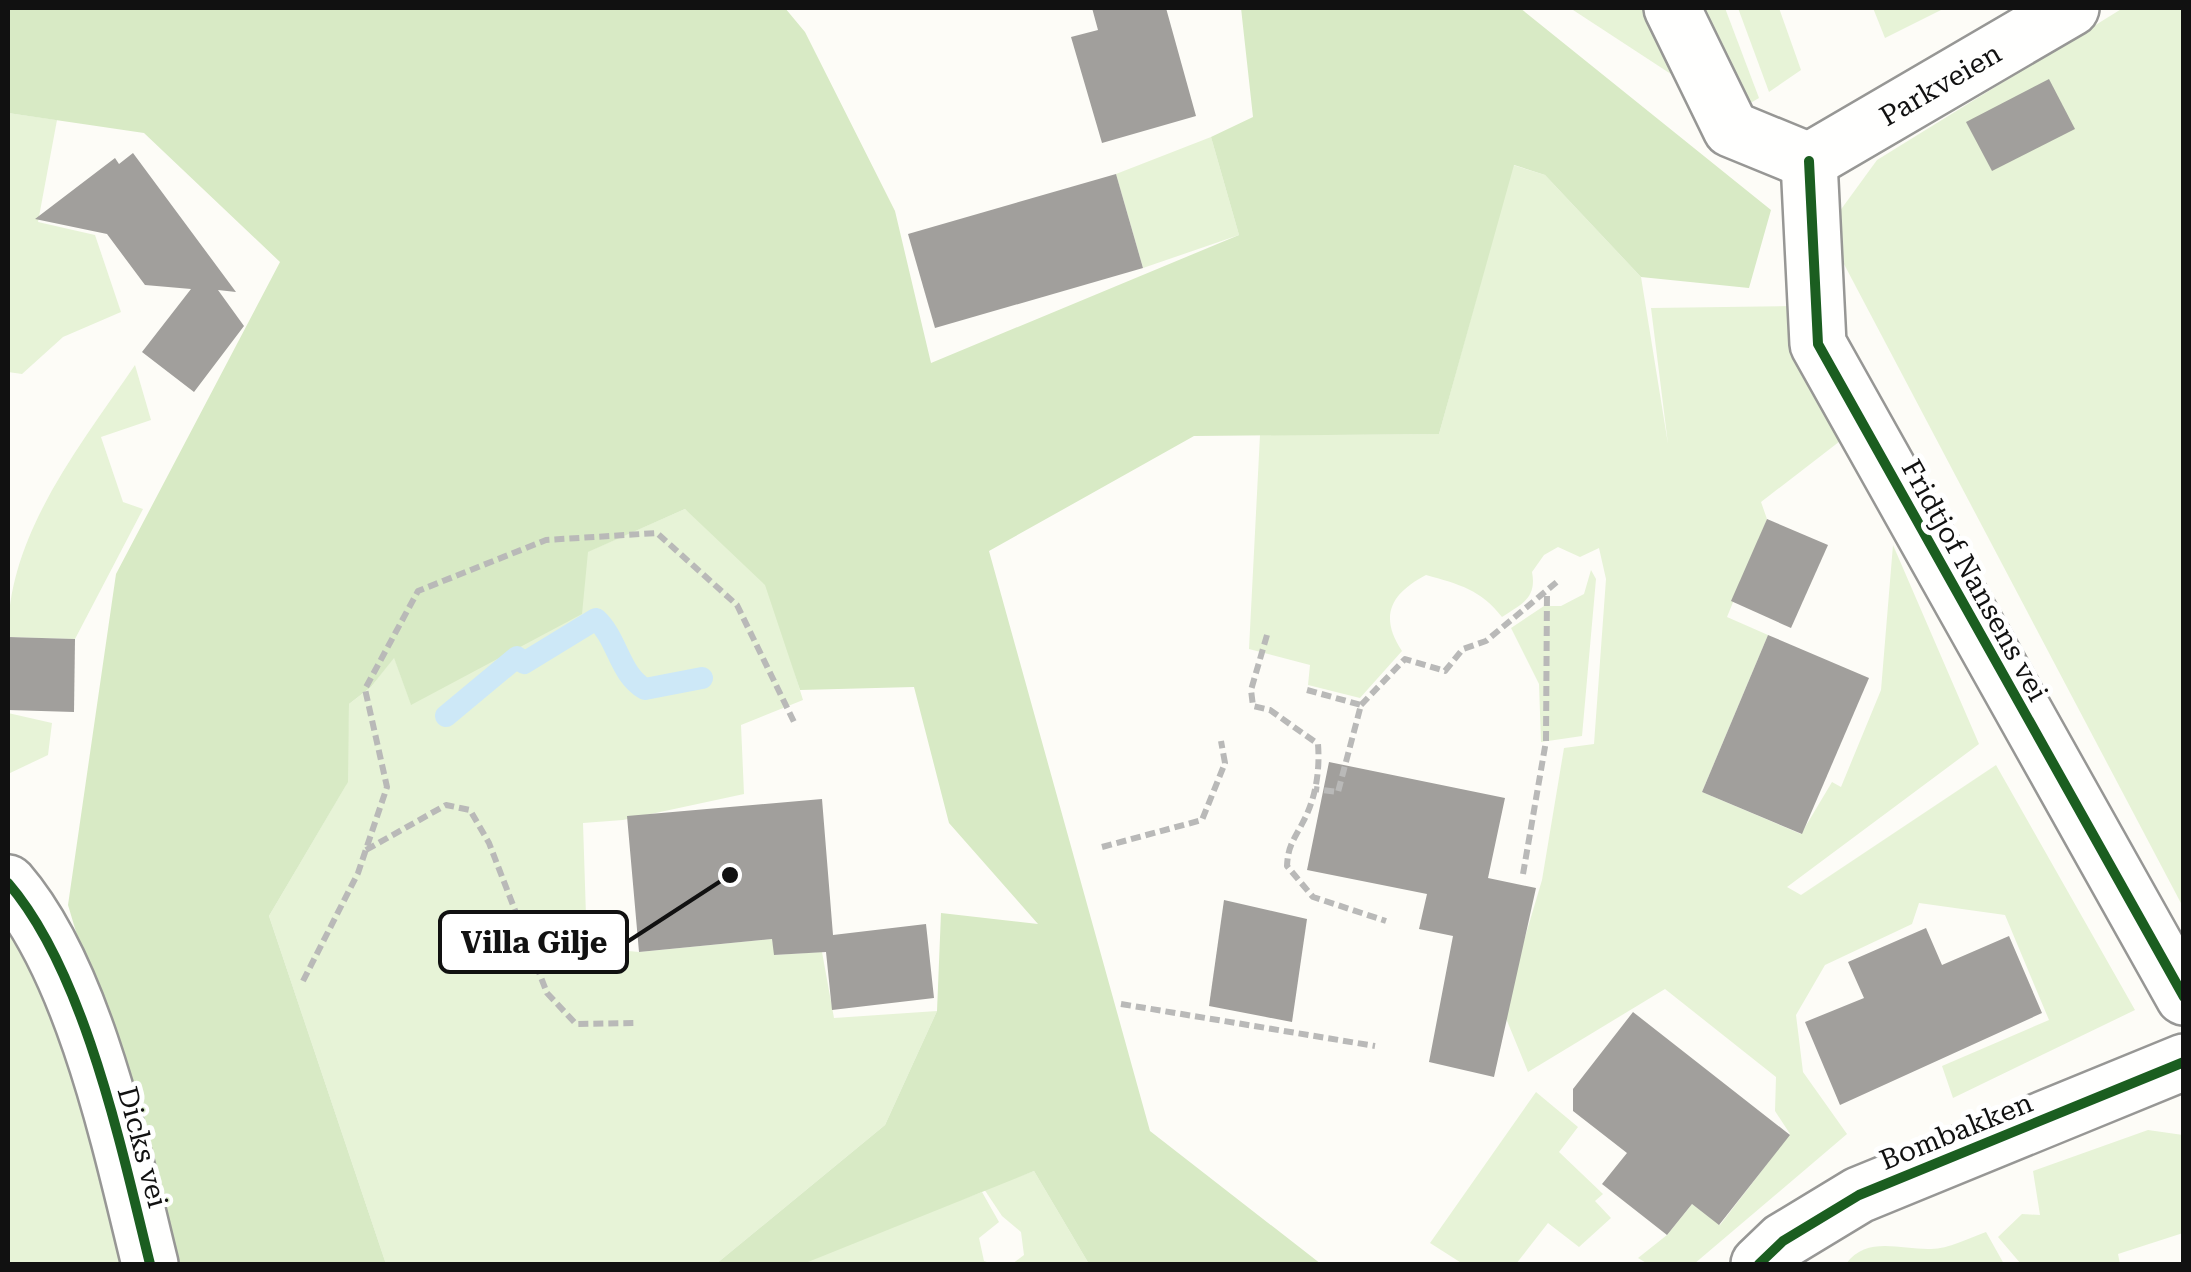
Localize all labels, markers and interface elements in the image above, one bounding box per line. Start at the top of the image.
street label: Parkveien [1874,37,2007,133]
street label: Fridtjof Nansens vei [1895,454,2055,707]
callout: Villa Gilje [440,912,627,972]
text: Villa Gilje [461,925,607,960]
street label: Dicks vei [111,1083,175,1211]
street label: Bombakken [1875,1086,2037,1177]

